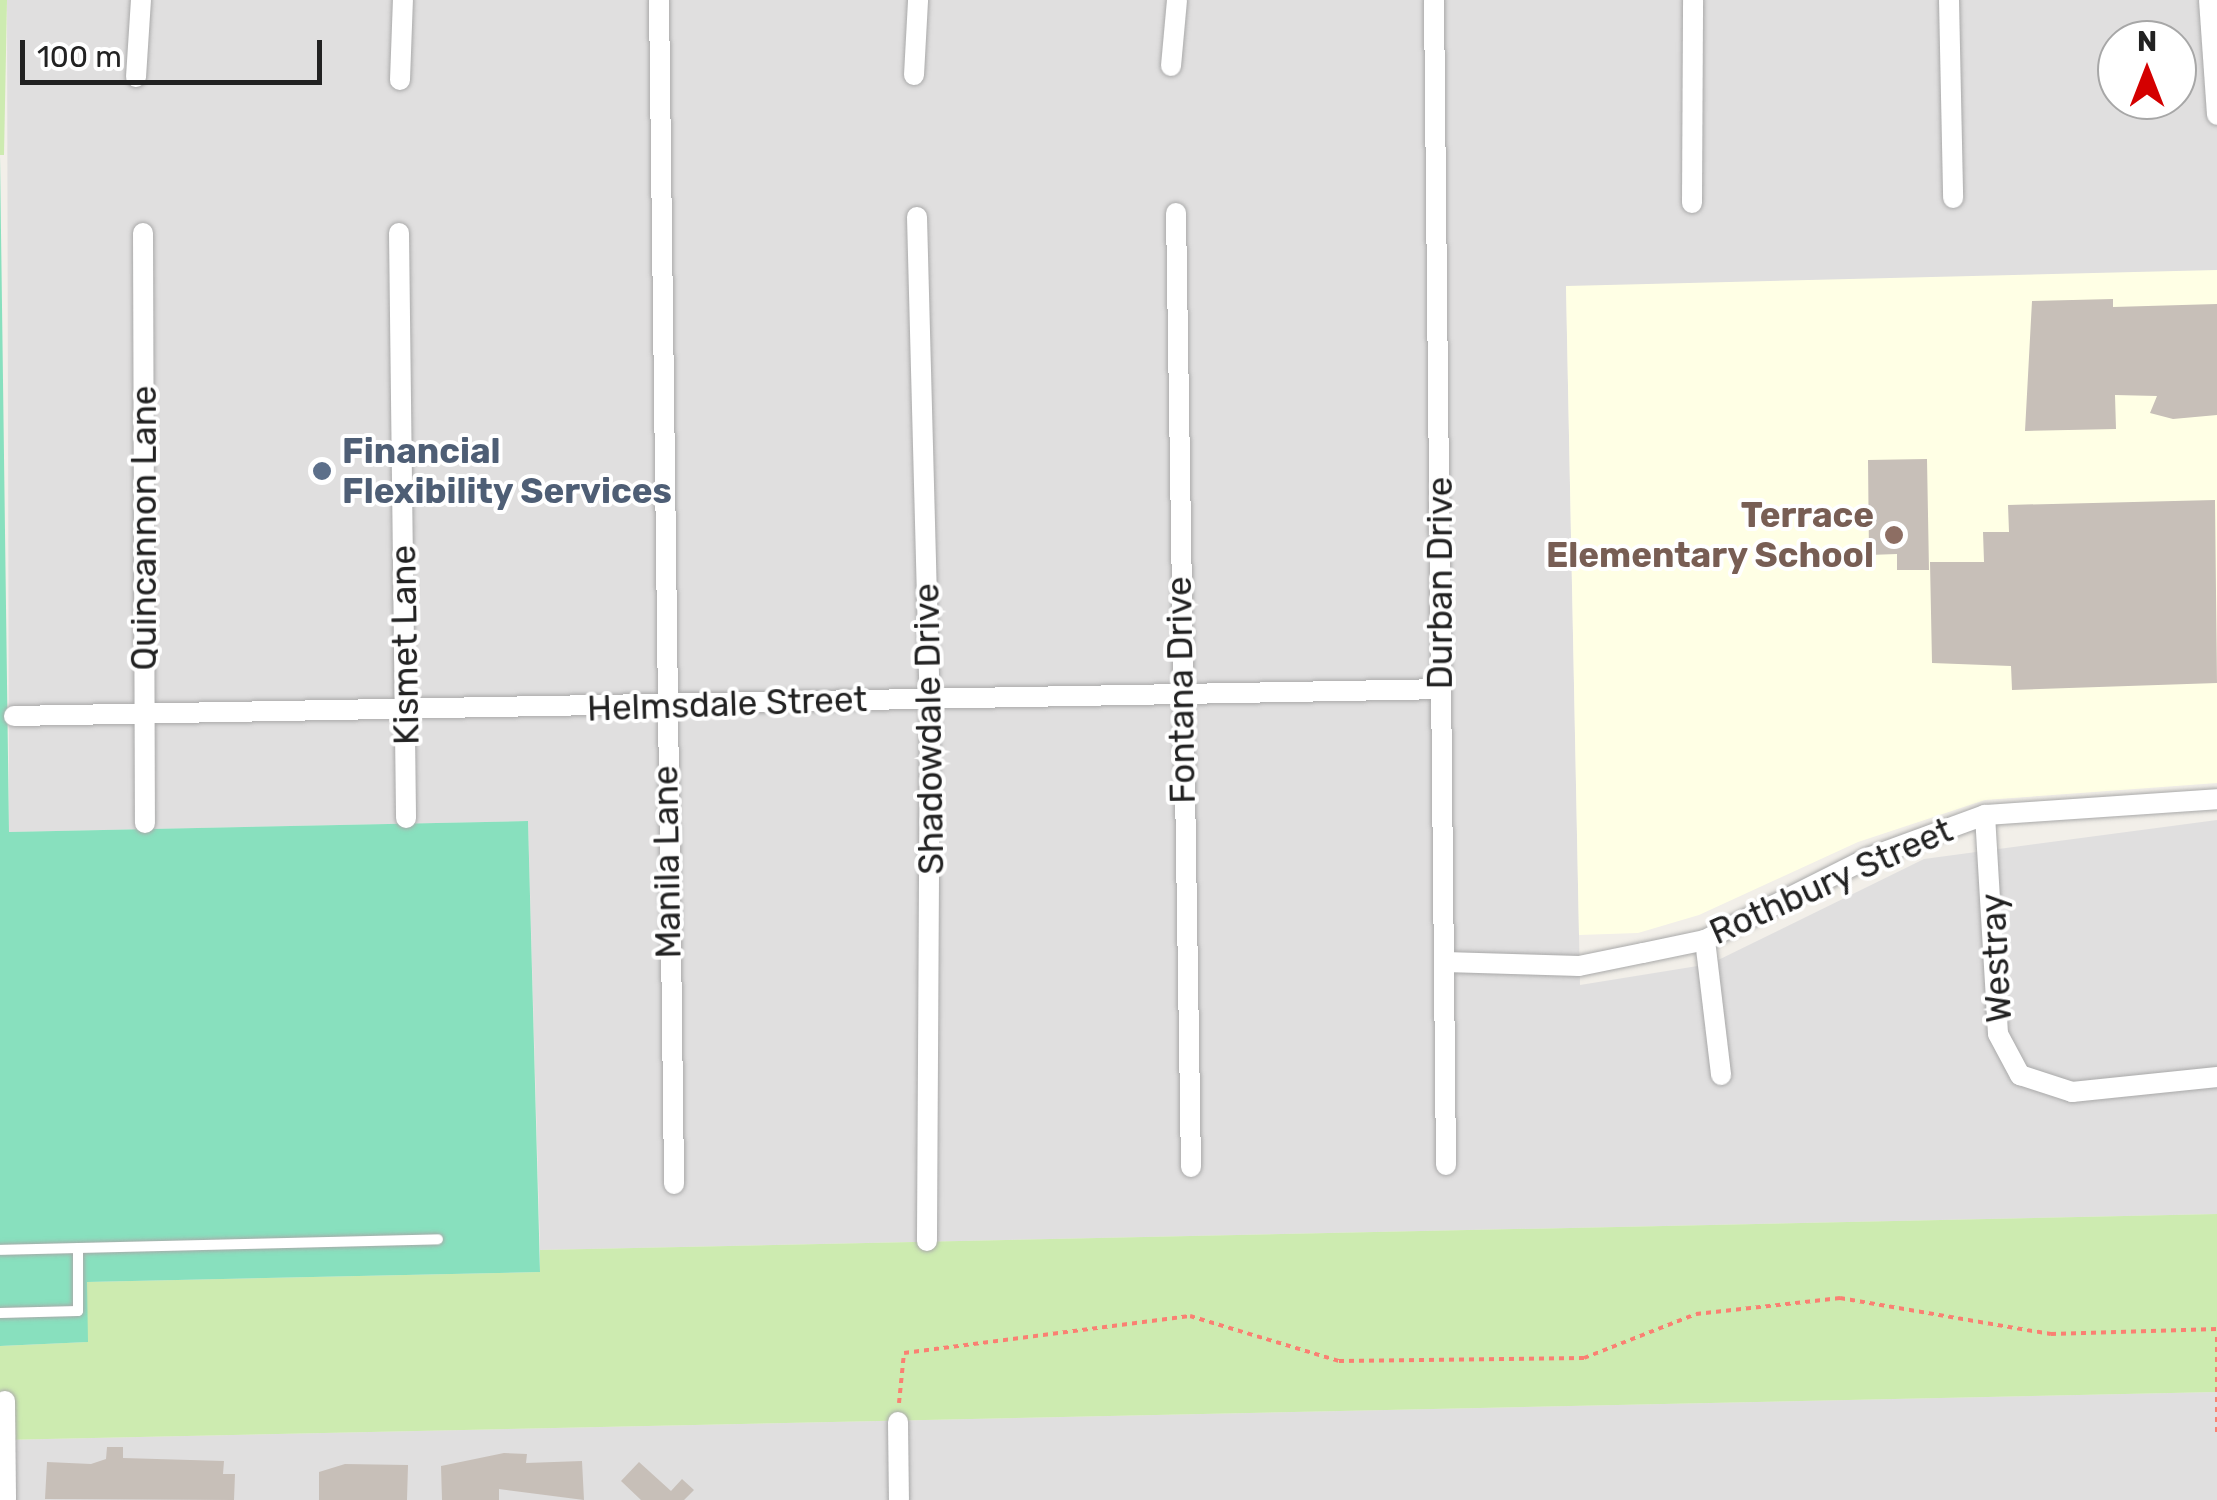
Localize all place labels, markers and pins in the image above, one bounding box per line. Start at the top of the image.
place label: Financial Flexibility Services [342,430,673,512]
marker: Financial Flexibility Services [311,460,333,482]
place label: Terrace Elementary School [1545,494,1874,576]
marker: Terrace Elementary School [1883,524,1905,546]

